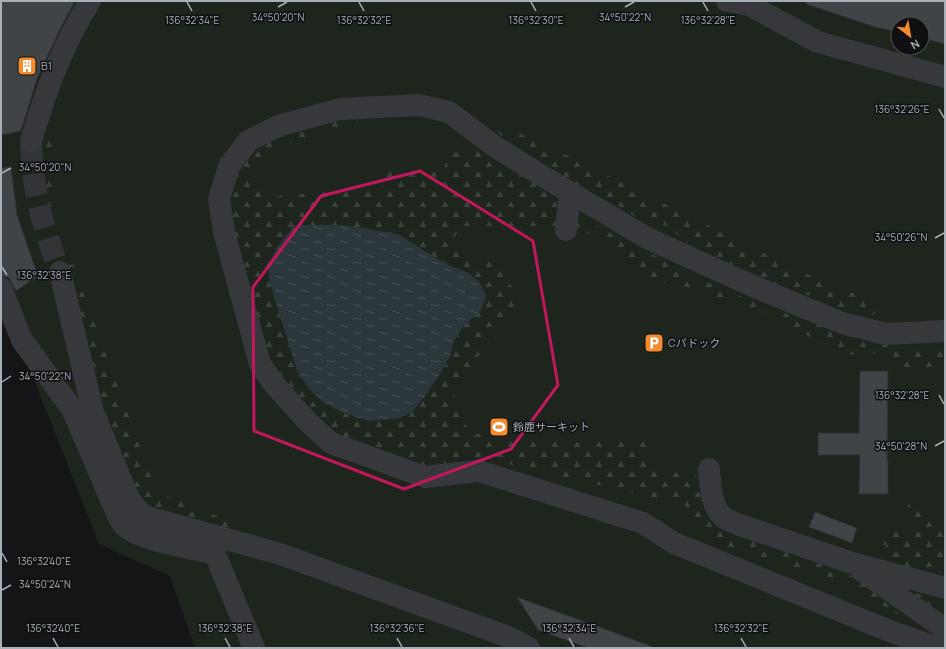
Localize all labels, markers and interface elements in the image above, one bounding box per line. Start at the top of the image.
text: 34°50'20"N [252,10,304,24]
text: 34°50'22"N [599,10,651,24]
text: 136°32'34"E [165,13,219,27]
text: 136°32'32"E [337,13,391,27]
text: 136°32'30"E [509,13,564,27]
text: 136°32'28"E [681,13,736,27]
north arrow [890,16,930,56]
text: N [908,37,923,54]
building icon: B1 [16,55,38,77]
place label: B1 [41,58,52,73]
text: 136°32'26"E [874,102,930,116]
text: 34°50'20"N [19,160,71,174]
text: 34°50'26"N [875,230,927,244]
text: 136°32'38"E [17,268,72,282]
parking icon: Cパドック [643,332,665,354]
place label: Cパドック [668,335,720,350]
text: 34°50'22"N [19,369,71,383]
text: 136°32'28"E [875,388,930,402]
sports icon: 鈴鹿サーキット [488,416,510,438]
place label: 鈴鹿サーキット [513,419,590,434]
text: 34°50'28"N [875,439,927,453]
text: 136°32'40"E [17,554,71,568]
text: 34°50'24"N [19,577,71,591]
text: 136°32'40"E [26,621,80,635]
text: 136°32'38"E [198,621,253,635]
text: 136°32'36"E [370,621,425,635]
text: 136°32'34"E [542,621,596,635]
text: 136°32'32"E [714,621,768,635]

